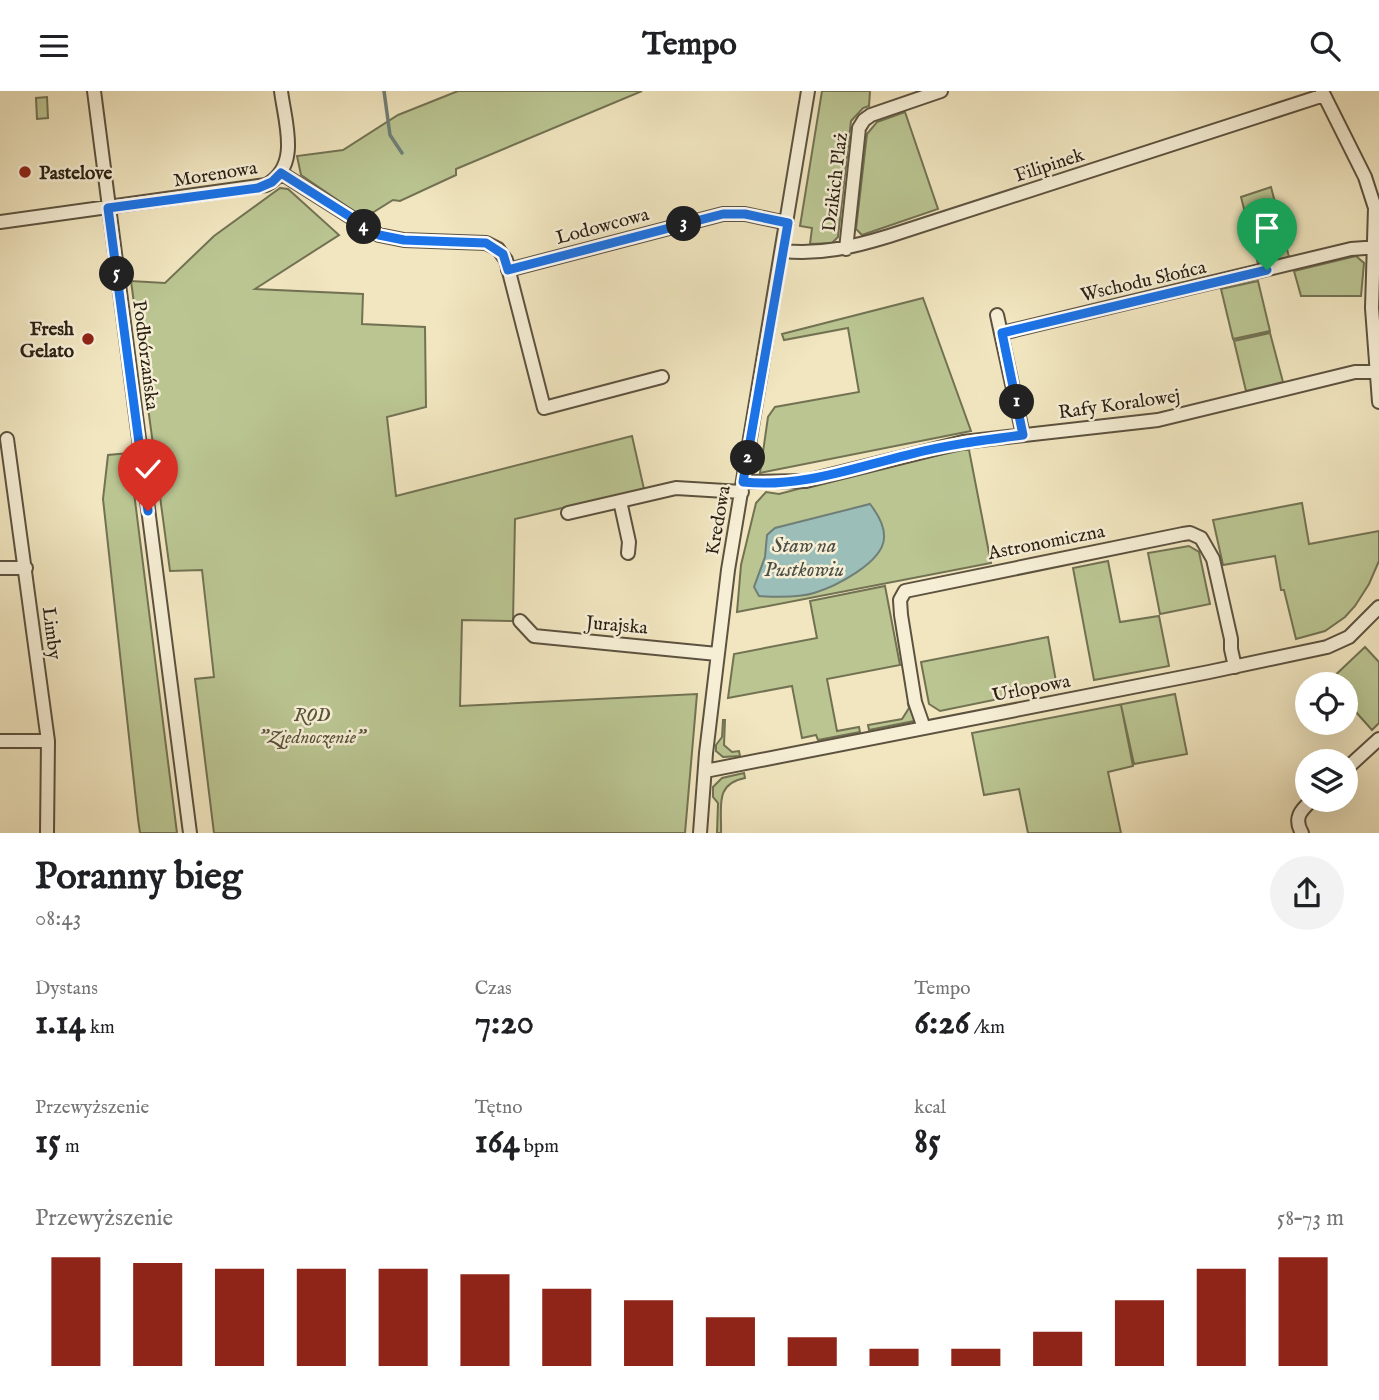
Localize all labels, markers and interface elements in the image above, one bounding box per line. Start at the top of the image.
text: Tempo [642,25,737,66]
icon: menu [35,27,73,65]
icon: search [1306,27,1344,65]
street label: Dzikich Plaż [818,131,854,233]
street label: Filipinek [1012,143,1088,188]
street label: Morenowa [172,156,260,193]
place label: Pastelove [39,162,112,186]
marker: Pastelove [17,164,33,180]
pin [1237,198,1297,270]
street label: Lodowcowa [553,203,652,251]
pin: 3 [666,207,702,241]
pin: 4 [346,209,382,245]
icon: arrive [1248,209,1286,247]
text: 3 [680,211,687,235]
text: 4 [359,214,368,238]
street label: Wschodu Słońca [1078,256,1209,308]
pin: 5 [100,257,134,291]
text: 5 [113,261,120,285]
street label: Podbórzańska [126,299,164,412]
place label: Fresh Gelato [20,318,75,364]
marker: Fresh Gelato [80,331,96,347]
pin: 1 [1000,385,1034,419]
street label: Rafy Koralowej [1057,385,1182,425]
text: 1 [1013,389,1020,413]
pin [118,439,178,511]
pin: 2 [730,441,766,475]
text: 2 [743,445,752,469]
icon: check [129,450,167,488]
street label: Kredowa [701,483,737,557]
street label: Astronomiczna [985,520,1108,566]
water label: Staw na Pustkowiu [764,533,844,584]
street label: Limby [36,606,66,661]
street label: Jurajska [583,611,649,641]
street label: Urlopowa [990,670,1073,708]
map controls [1295,672,1358,812]
button: locate [1295,672,1358,735]
park label: ROD "Zjednoczenie" [259,704,367,750]
button: layers [1295,749,1358,812]
text: Poranny bieg [35,854,242,902]
button: share [1270,856,1344,930]
text: 08:43 [35,904,81,933]
text: Dystans [35,977,98,1001]
text: Czas [475,977,512,1001]
text: Tempo [914,977,970,1001]
text: 1.14 [35,1001,86,1046]
text: 7:20 [475,1001,534,1046]
text: 6:26 [914,1001,970,1046]
text: km [86,1016,115,1040]
text: /km [970,1016,1005,1040]
text: Przewyższenie [35,1096,149,1120]
text: Tętno [475,1096,522,1120]
text: kcal [914,1096,946,1120]
text: 15 [35,1120,61,1165]
text: 164 [475,1120,520,1165]
text: 85 [914,1120,941,1165]
text: m [61,1135,80,1159]
text: bpm [520,1135,559,1159]
text: Przewyższenie [35,1204,173,1233]
text: 58–73 m [1277,1204,1344,1233]

